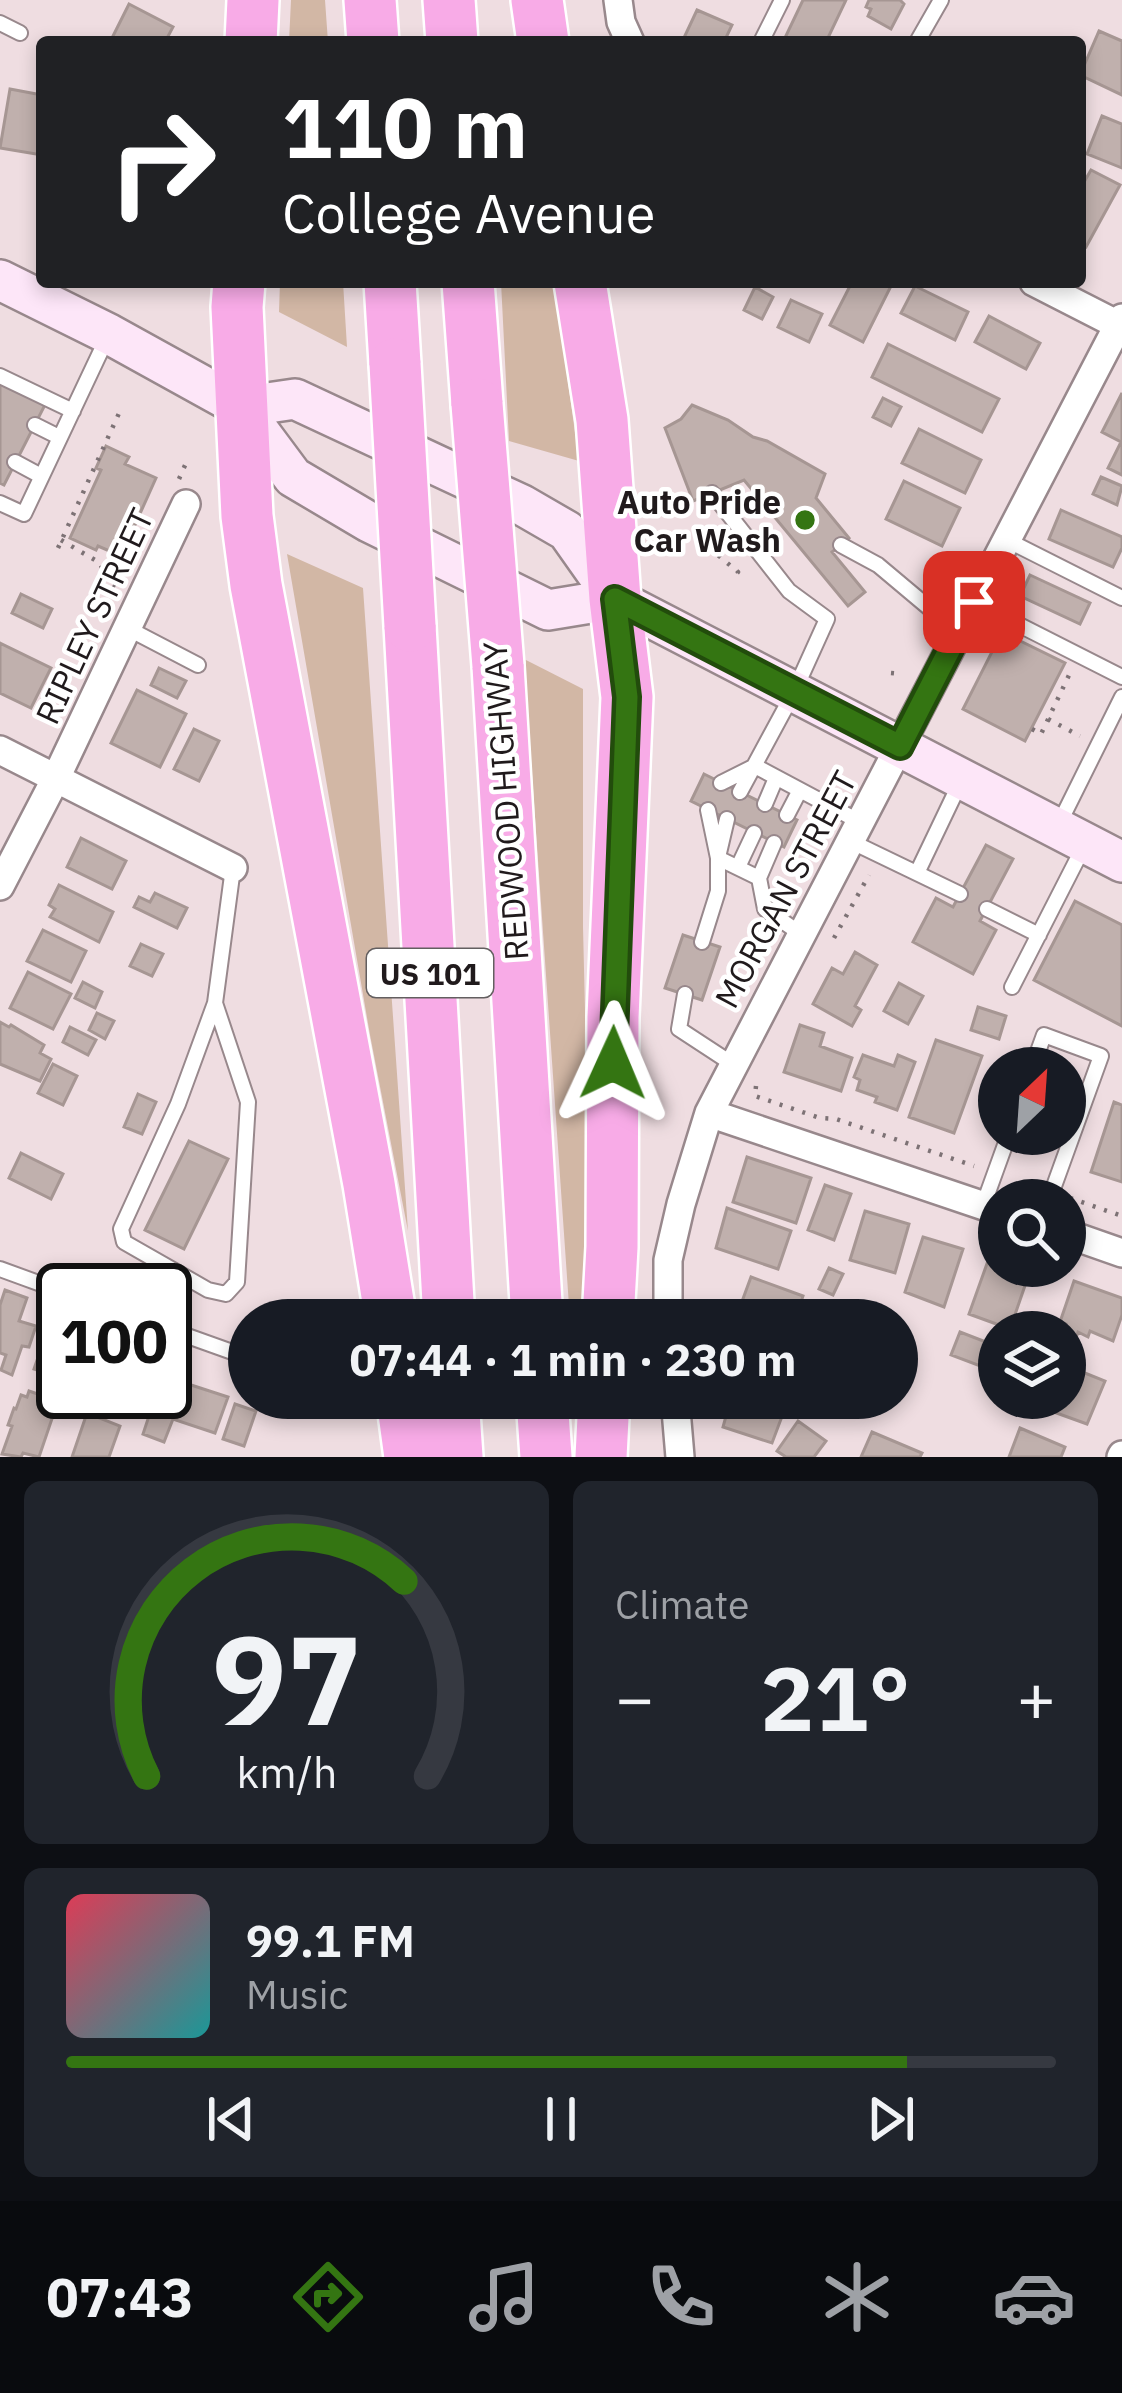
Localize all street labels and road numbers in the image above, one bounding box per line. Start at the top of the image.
street label: RIPLEY STREET [25,501,163,731]
street label: REDWOOD HIGHWAY [472,640,538,962]
street label: MORGAN STREET [704,763,866,1015]
road number: US 101 [367,949,493,997]

